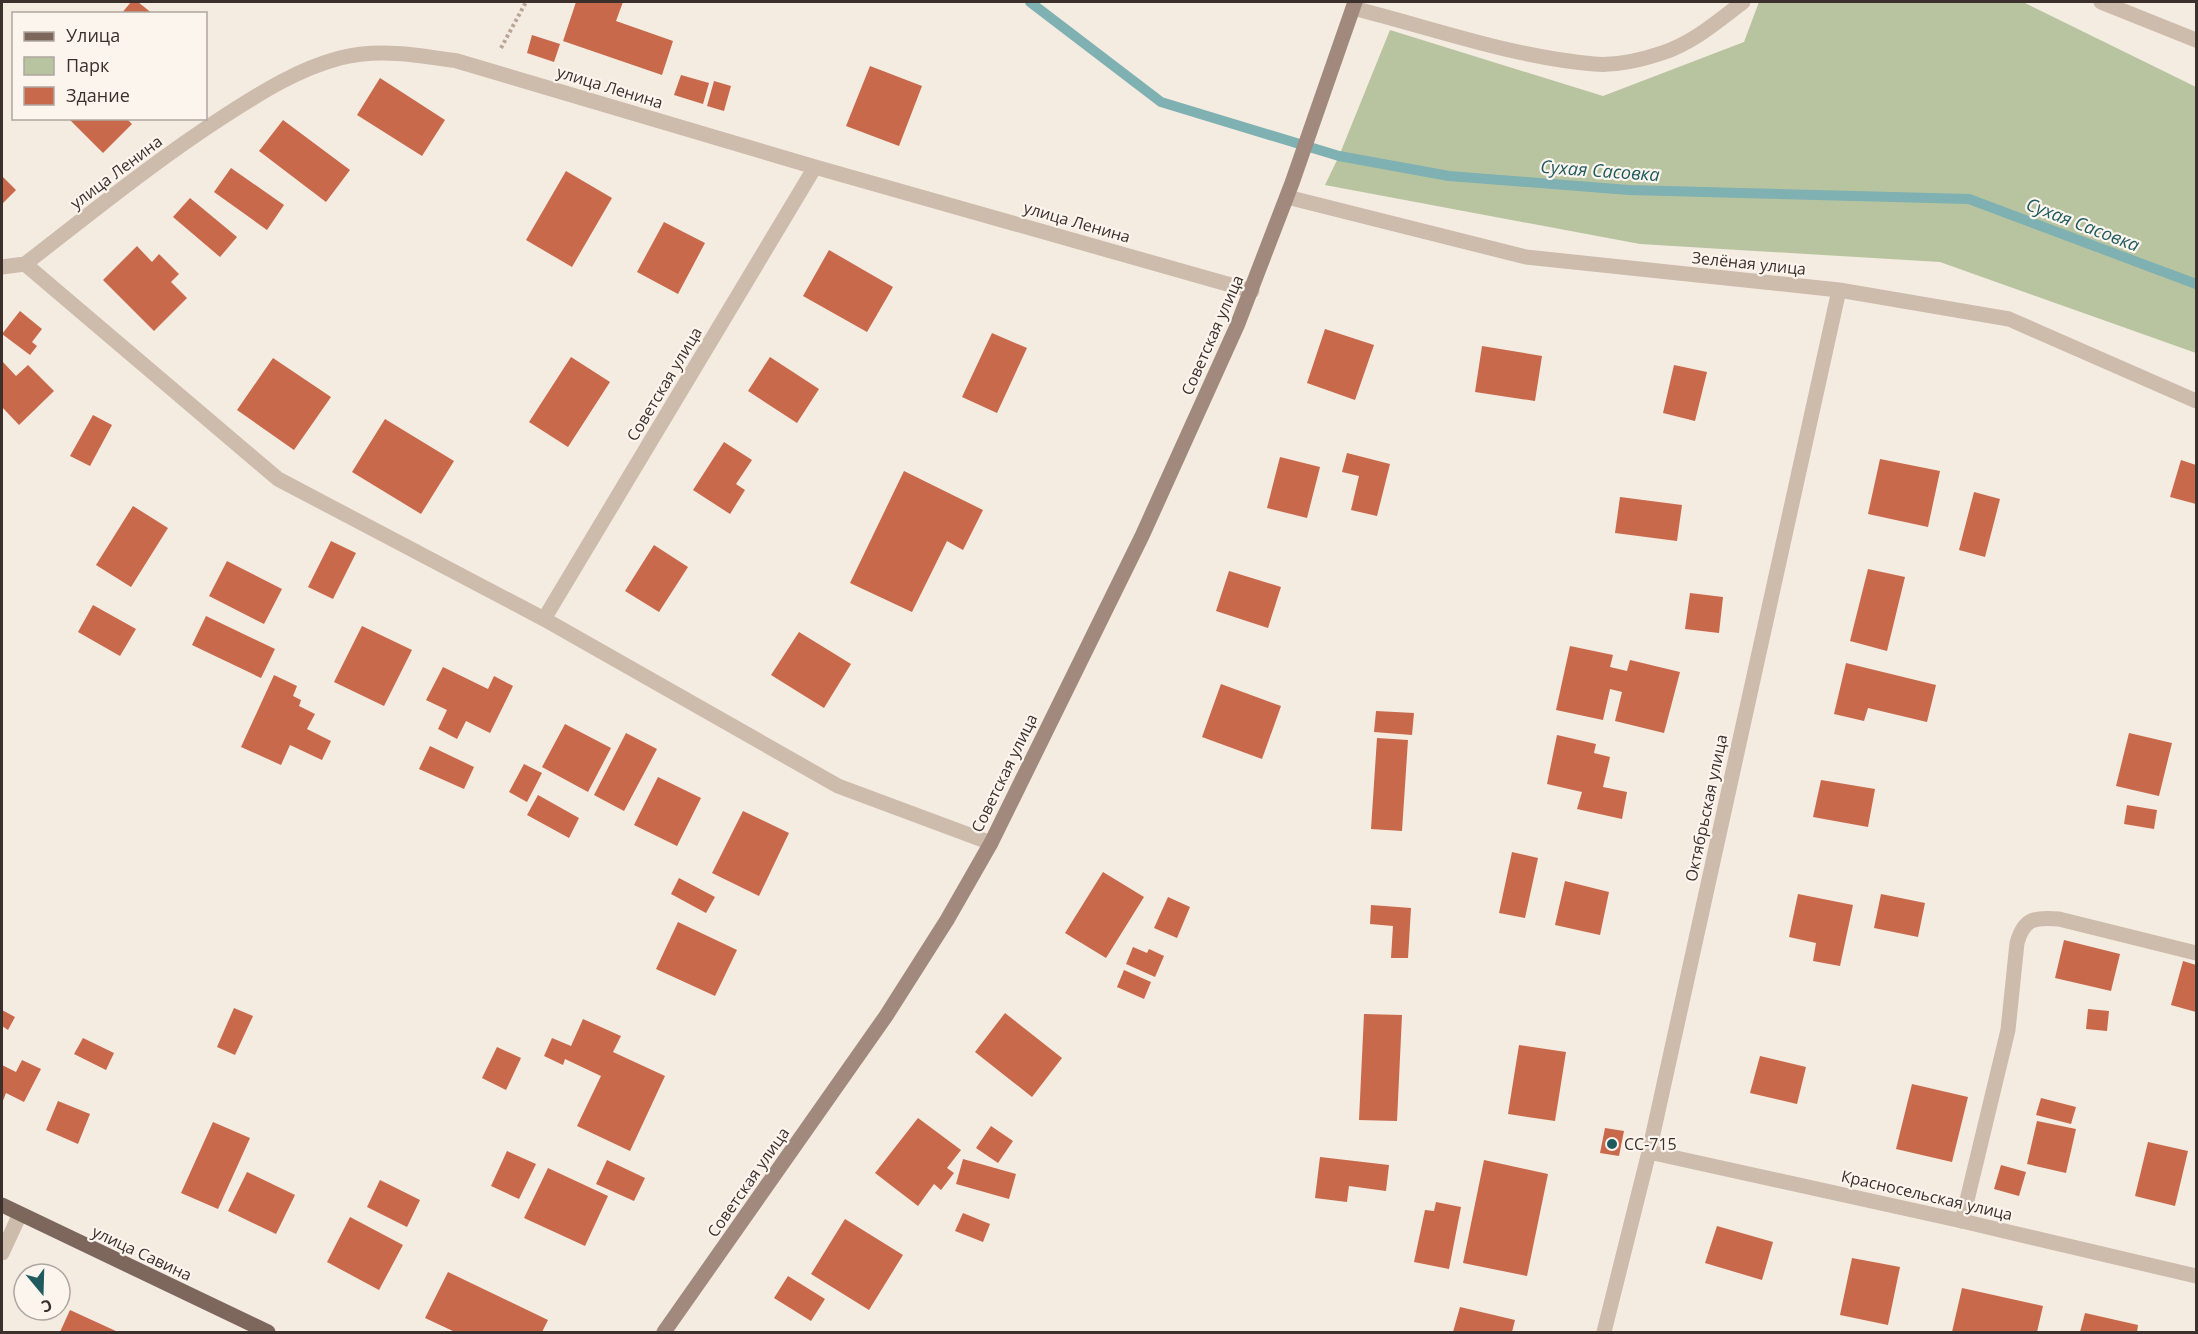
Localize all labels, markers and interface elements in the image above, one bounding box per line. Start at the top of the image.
legend [12,12,207,120]
text: Улица [66,23,120,47]
text: Парк [66,53,110,77]
street label: улица Ленина [554,60,666,114]
text: Здание [66,83,130,107]
street label: улица Ленина [65,130,167,214]
water label: Сухая Сасовка [1540,154,1660,186]
water label: Сухая Сасовка [2023,191,2143,257]
street label: улица Ленина [1021,196,1133,248]
street label: Зелёная улица [1691,246,1807,280]
street label: Советская улица [1176,271,1248,399]
street label: Советская улица [621,323,707,445]
street label: Советская улица [966,710,1042,836]
street label: Октябрьская улица [1680,732,1732,884]
street label: Советская улица [702,1123,794,1241]
place label: СС-715 [1624,1133,1677,1155]
marker: СС-715 [1605,1137,1619,1151]
street label: Красносельская улица [1839,1165,2015,1225]
street label: улица Савина [89,1220,195,1286]
north arrow [12,1262,72,1322]
text: С [38,1294,55,1318]

